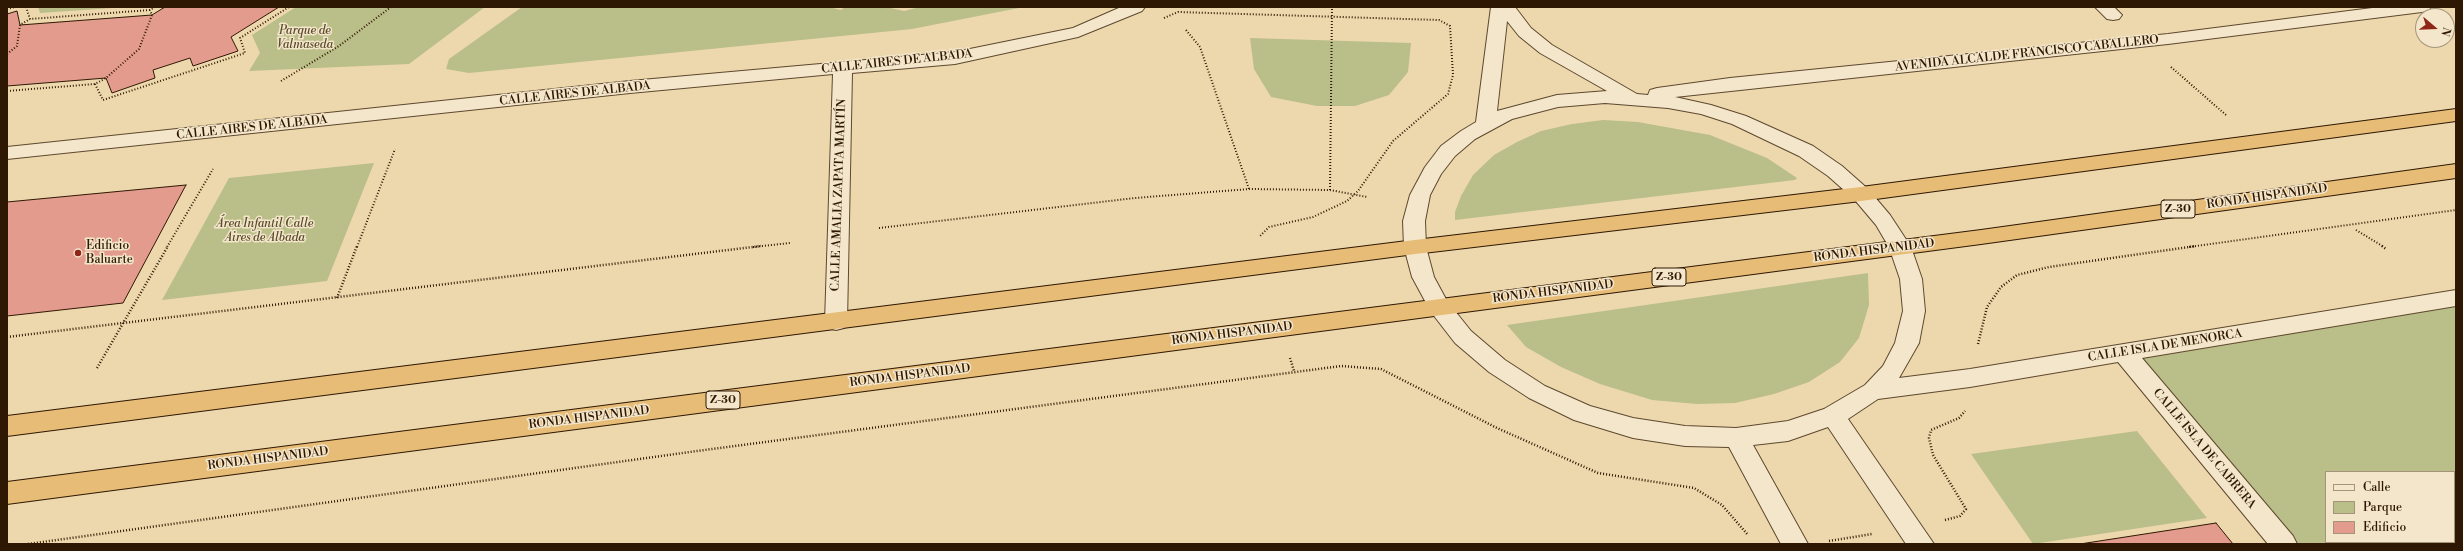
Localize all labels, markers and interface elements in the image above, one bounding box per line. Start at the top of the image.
north arrow [2415,8,2455,48]
park label: Parque de Valmaseda [277,24,333,52]
text: N [2437,25,2453,38]
street label: AVENIDA ALCALDE FRANCISCO CABALLERO [1894,33,2160,75]
street label: CALLE AIRES DE ALBADA [821,47,973,77]
street label: CALLE AIRES DE ALBADA [499,79,651,109]
street label: CALLE AMALIA ZAPATA MARTÍN [828,98,850,292]
street label: CALLE AIRES DE ALBADA [176,113,328,143]
street label: RONDA HISPANIDAD [2206,181,2328,213]
road number: Z-30 [2161,200,2195,218]
park label: Área Infantil Calle Aires de Albada [217,217,313,245]
street label: RONDA HISPANIDAD [1813,236,1935,266]
place label: Edificio Baluarte [86,239,133,267]
marker: Edificio Baluarte [73,248,83,258]
road number: Z-30 [1652,268,1686,286]
street label: RONDA HISPANIDAD [1492,277,1614,307]
street label: RONDA HISPANIDAD [1171,319,1293,349]
street label: CALLE ISLA DE MENORCA [2087,327,2243,365]
street label: RONDA HISPANIDAD [849,361,971,391]
street label: CALLE ISLA DE CABRERA [2150,386,2258,512]
road number: Z-30 [706,391,740,409]
street label: RONDA HISPANIDAD [528,403,650,433]
street label: RONDA HISPANIDAD [207,444,329,474]
legend [2325,471,2455,543]
text: Calle [2363,480,2390,495]
text: Parque [2363,500,2402,515]
text: Edificio [2363,520,2406,535]

